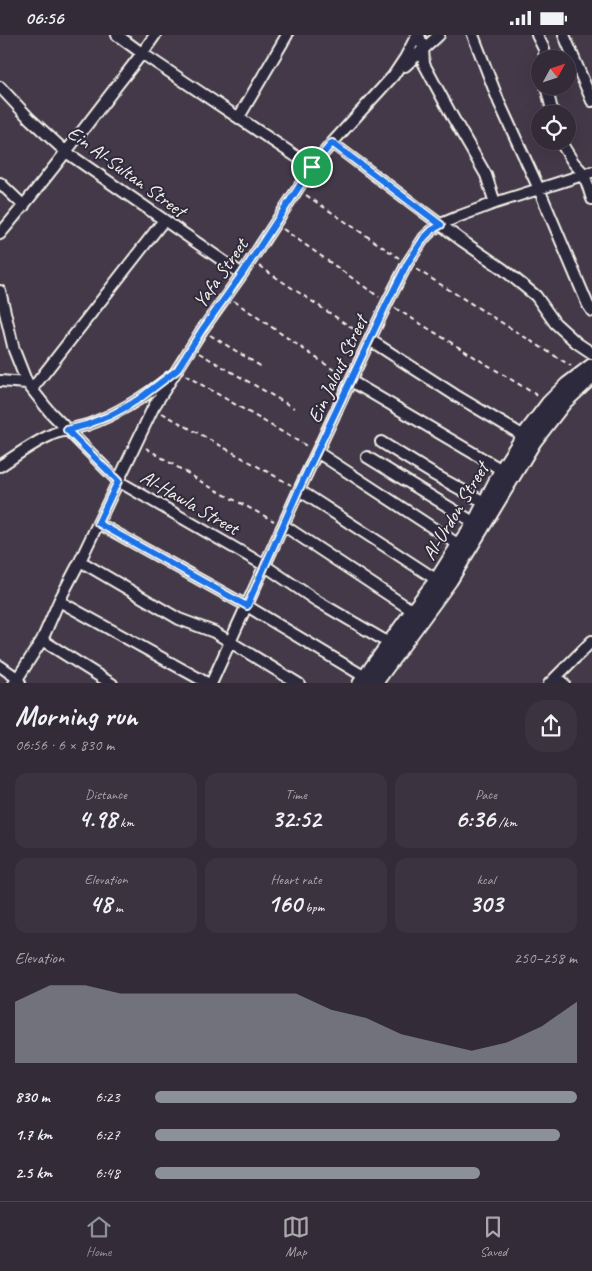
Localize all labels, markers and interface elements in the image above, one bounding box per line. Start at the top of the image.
text: 06:56 [25,6,63,30]
north arrow [531,50,576,95]
map controls [531,50,576,150]
button: locate [531,105,576,150]
street label: Ein Al-Sultan Street [63,120,194,225]
pin [291,146,333,188]
icon: arrive [298,153,326,181]
street label: Yafa Street [187,232,255,313]
street label: Ein Jalout Street [302,309,375,427]
street label: Al-Urdon Street [417,455,496,565]
street label: Al-Hawla Street [136,464,245,542]
text: Morning run [15,698,137,733]
button: share [525,700,577,752]
text: 06:56 · 6 × 830 m [15,735,114,755]
text: Distance [85,786,127,803]
text: Time [285,786,307,803]
text: Pace [475,786,497,803]
text: 4.98 [78,803,117,835]
text: 32:52 [271,803,321,835]
text: 6:36 [455,803,495,835]
text: km [117,814,134,831]
text: /km [495,814,517,831]
text: Elevation [84,871,128,888]
text: Heart rate [270,871,322,888]
text: kcal [477,871,495,888]
text: 48 [89,888,112,920]
text: 160 [268,888,302,920]
text: 303 [469,888,503,920]
text: m [112,899,123,916]
text: bpm [302,899,324,916]
text: Elevation [15,948,64,968]
text: 250–258 m [514,948,577,968]
text: 830 m [15,1087,50,1107]
text: 6:23 [95,1087,120,1107]
text: 1.7 km [15,1125,52,1145]
text: 6:27 [95,1125,120,1145]
text: 2.5 km [15,1163,52,1183]
text: 6:48 [95,1163,120,1183]
tab: Home [85,1213,113,1260]
tab: Map [282,1213,310,1260]
tab: Saved [479,1213,507,1260]

